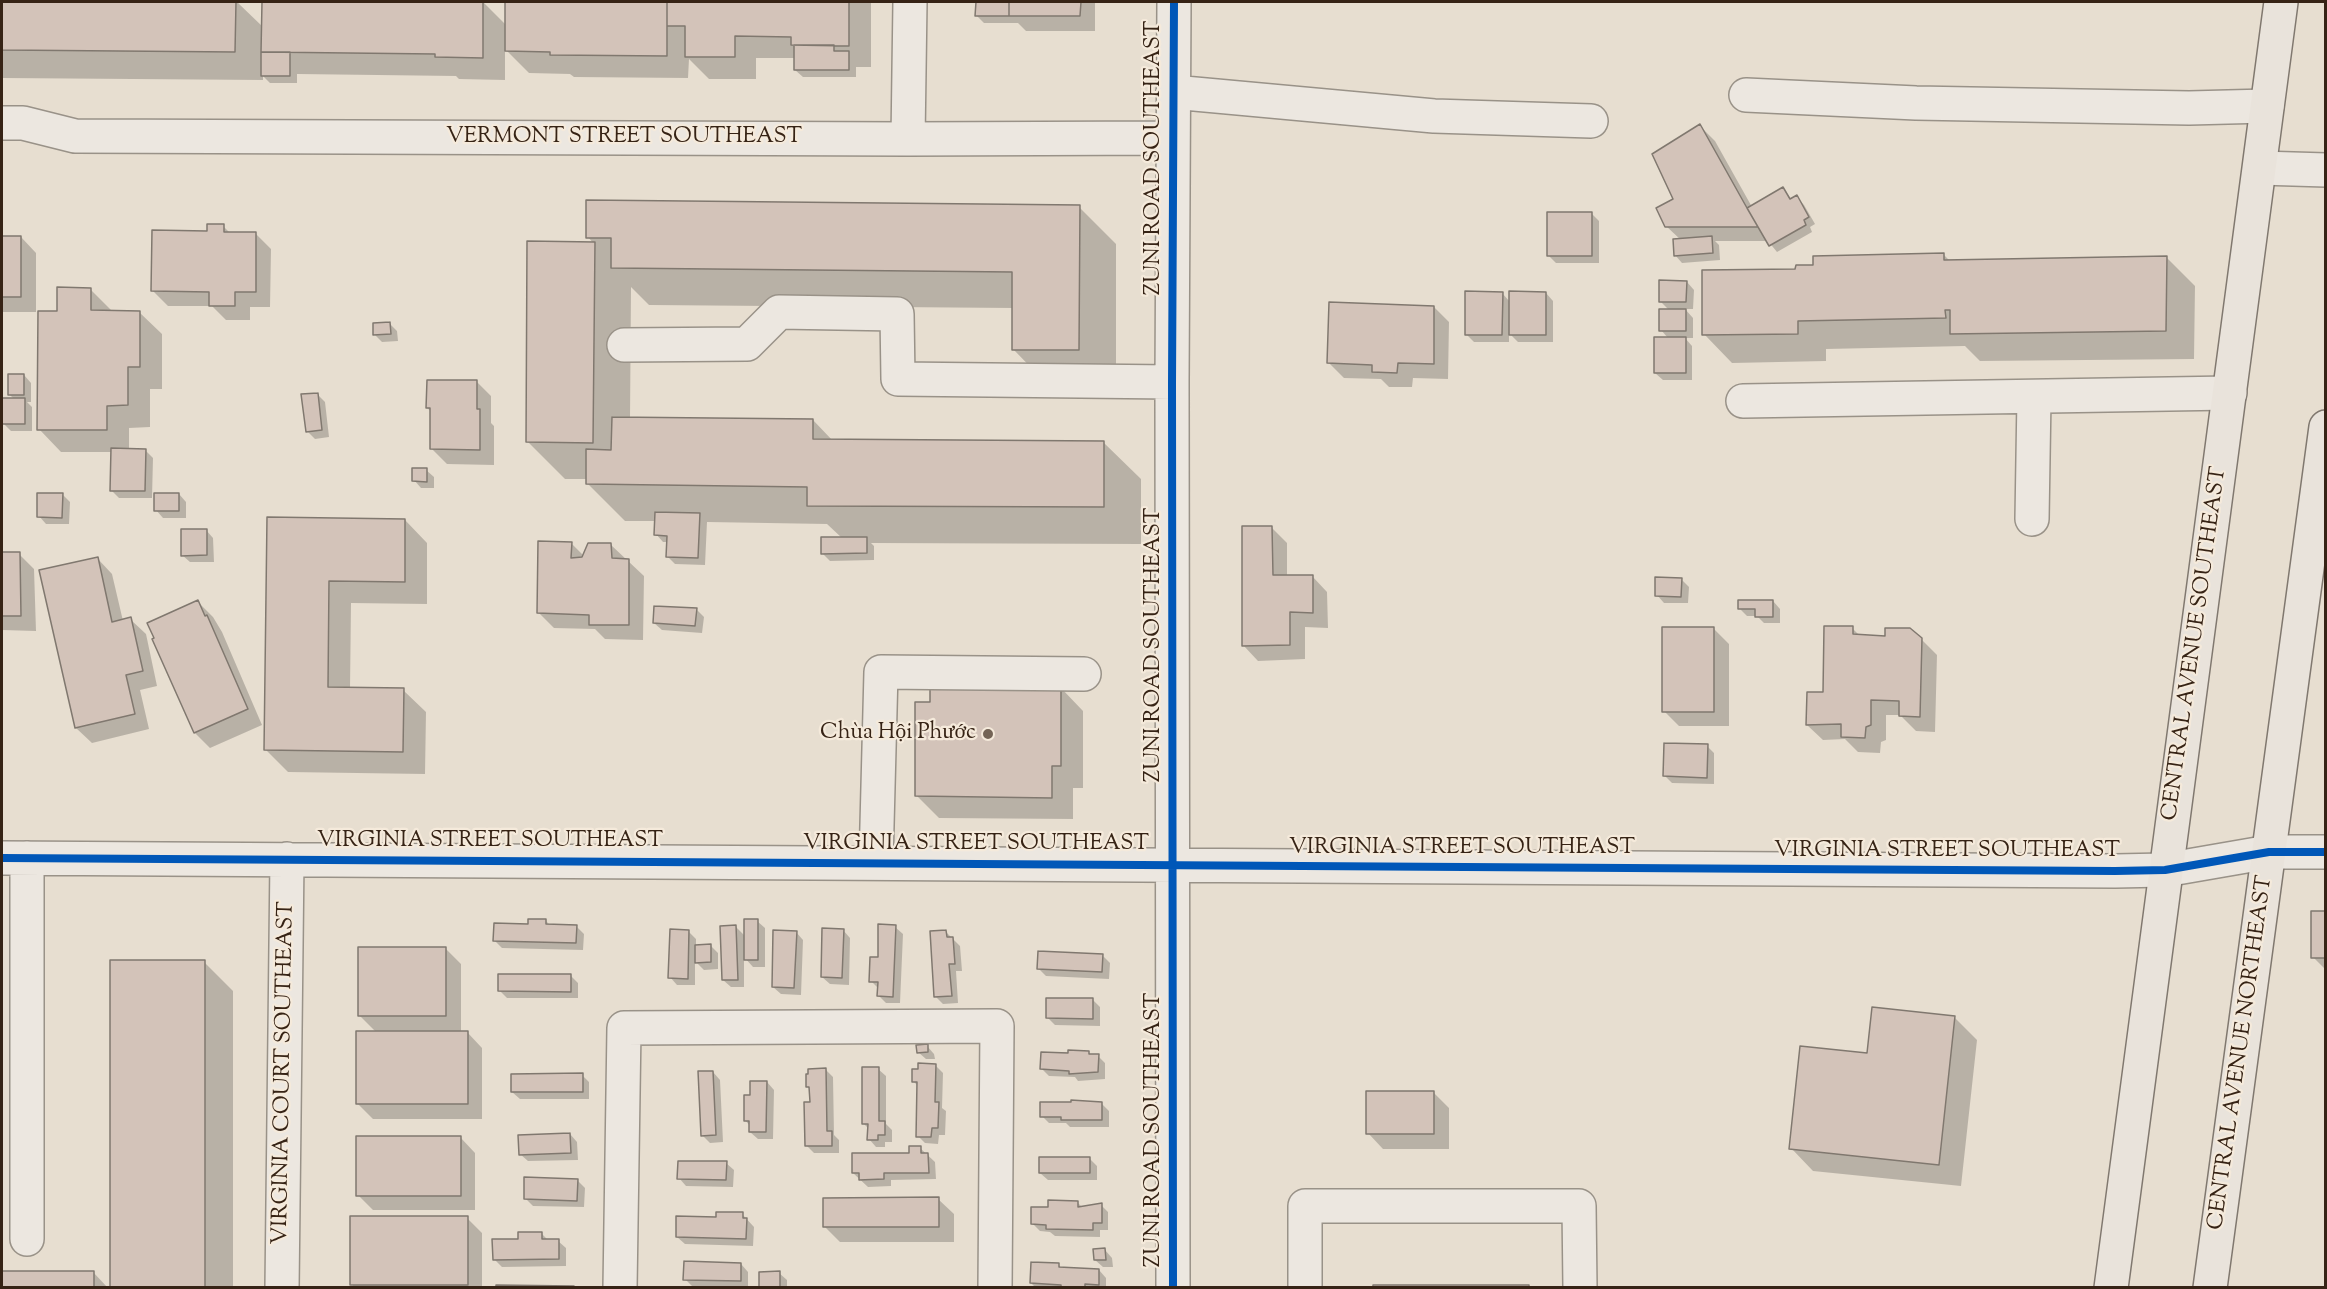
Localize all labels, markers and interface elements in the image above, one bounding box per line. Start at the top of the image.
street label: ZUNI ROAD SOUTHEAST [1142,21,1168,295]
street label: VERMONT STREET SOUTHEAST [446,125,802,151]
street label: CENTRAL AVENUE SOUTHEAST [2158,465,2234,823]
street label: ZUNI ROAD SOUTHEAST [1142,508,1168,782]
place label: Chùa Hội Phước [820,721,976,747]
marker: Chùa Hội Phước [981,727,995,741]
street label: VIRGINIA STREET SOUTHEAST [317,829,663,855]
street label: VIRGINIA STREET SOUTHEAST [803,832,1149,858]
street label: VIRGINIA STREET SOUTHEAST [1289,836,1635,862]
street label: VIRGINIA STREET SOUTHEAST [1774,839,2120,865]
street label: CENTRAL AVENUE NORTHEAST [2204,874,2280,1232]
street label: VIRGINIA COURT SOUTHEAST [269,901,301,1245]
street label: ZUNI ROAD SOUTHEAST [1142,993,1168,1267]

